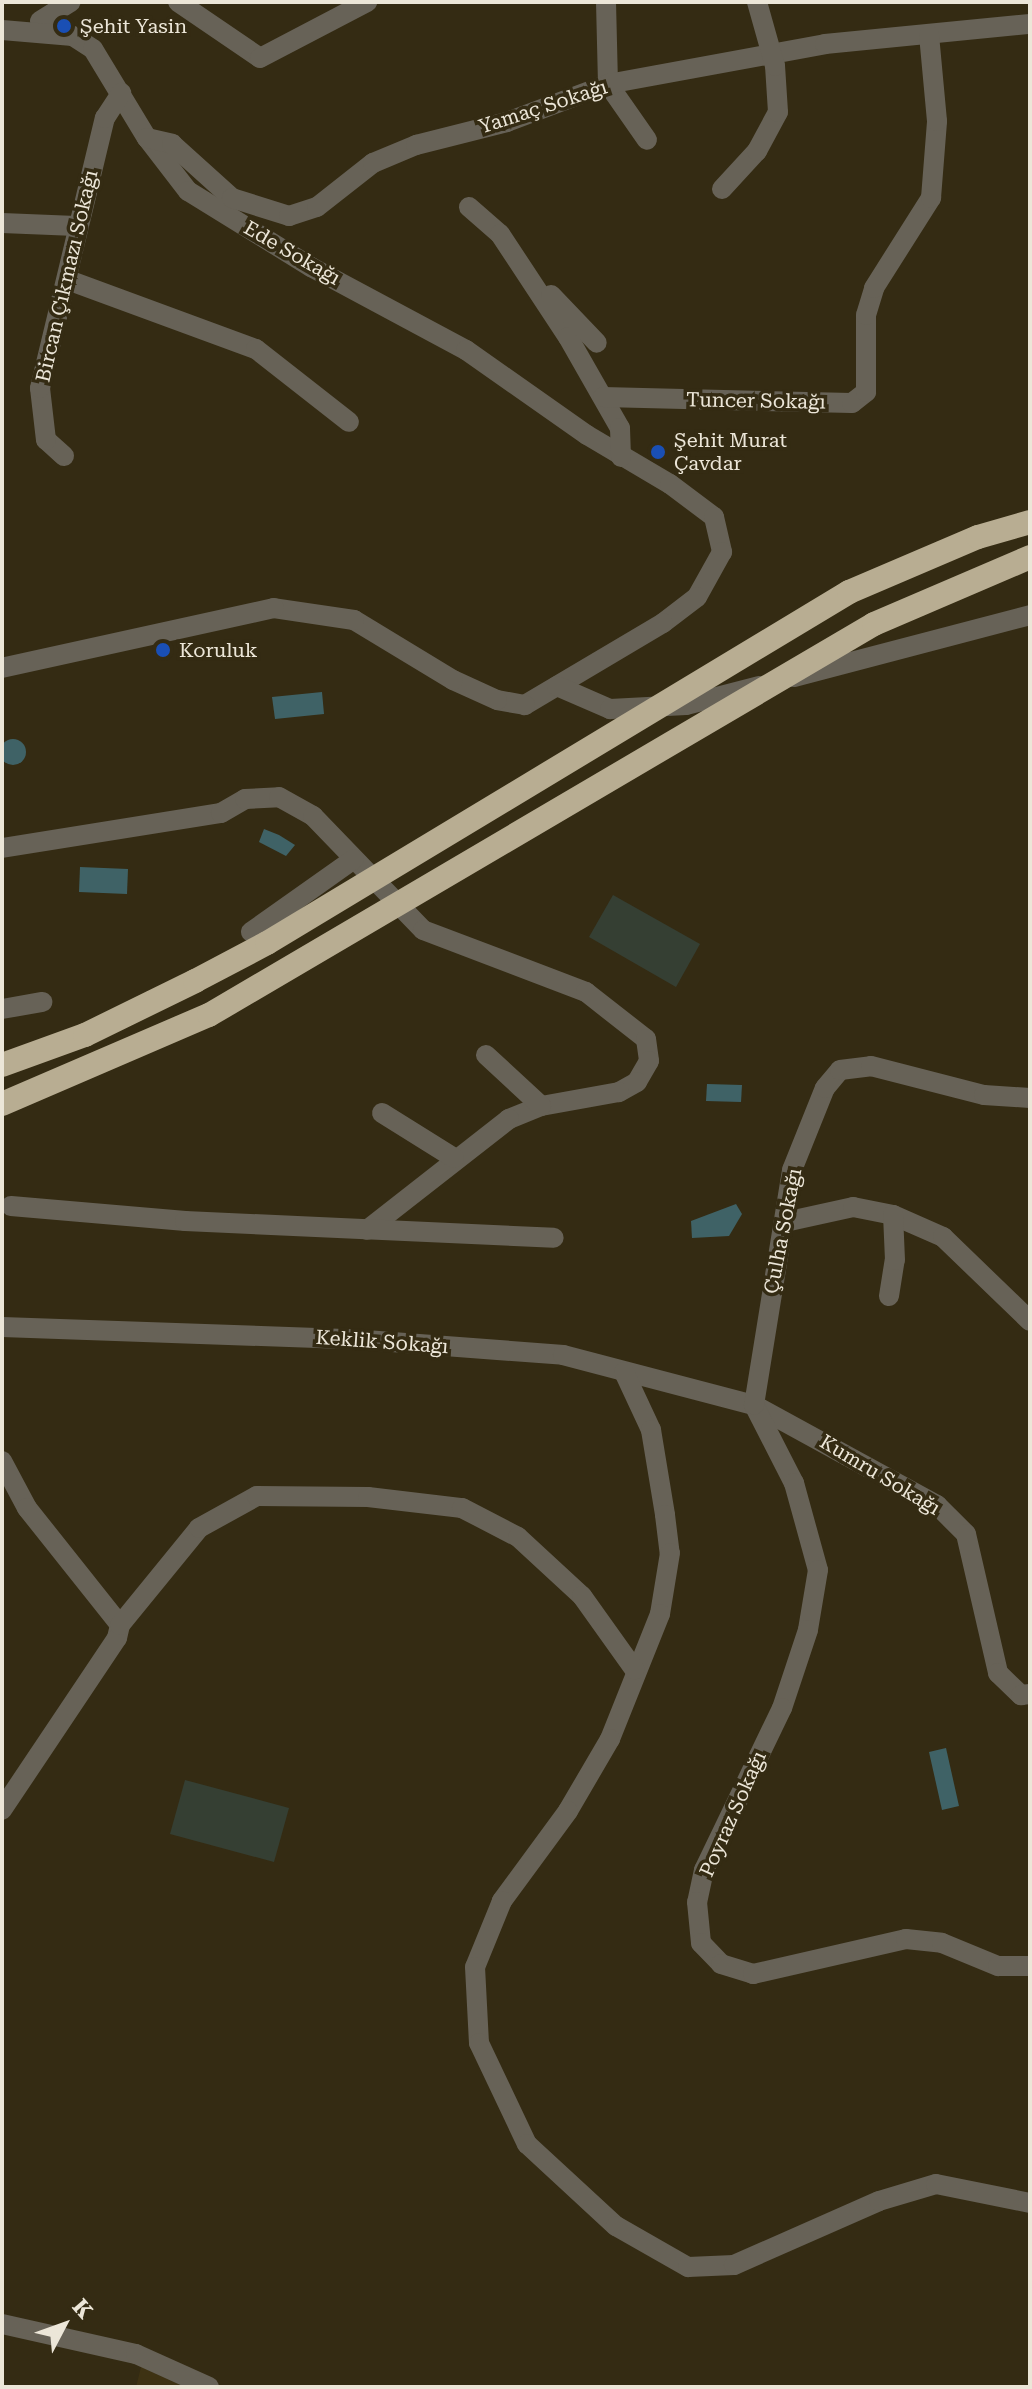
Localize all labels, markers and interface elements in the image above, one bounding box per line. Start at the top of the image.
place label: Şehit Yasin [80,14,187,38]
marker: Şehit Yasin [55,17,73,35]
street label: Yamaç Sokağı [476,75,610,139]
street label: Bircan Çıkmazı Sokağı [31,168,103,384]
street label: Ede Sokağı [240,216,344,290]
street label: Tuncer Sokağı [686,388,826,414]
place label: Şehit Murat Çavdar [674,428,787,475]
marker: Şehit Murat Çavdar [649,443,667,461]
place label: Koruluk [179,638,257,662]
marker: Koruluk [154,641,172,659]
street label: Çulha Sokağı [759,1166,807,1296]
street label: Keklik Sokağı [315,1325,449,1359]
street label: Kumru Sokağı [816,1430,944,1520]
street label: Poyraz Sokağı [695,1747,771,1881]
north arrow [24,2285,104,2365]
text: K [67,2294,98,2324]

